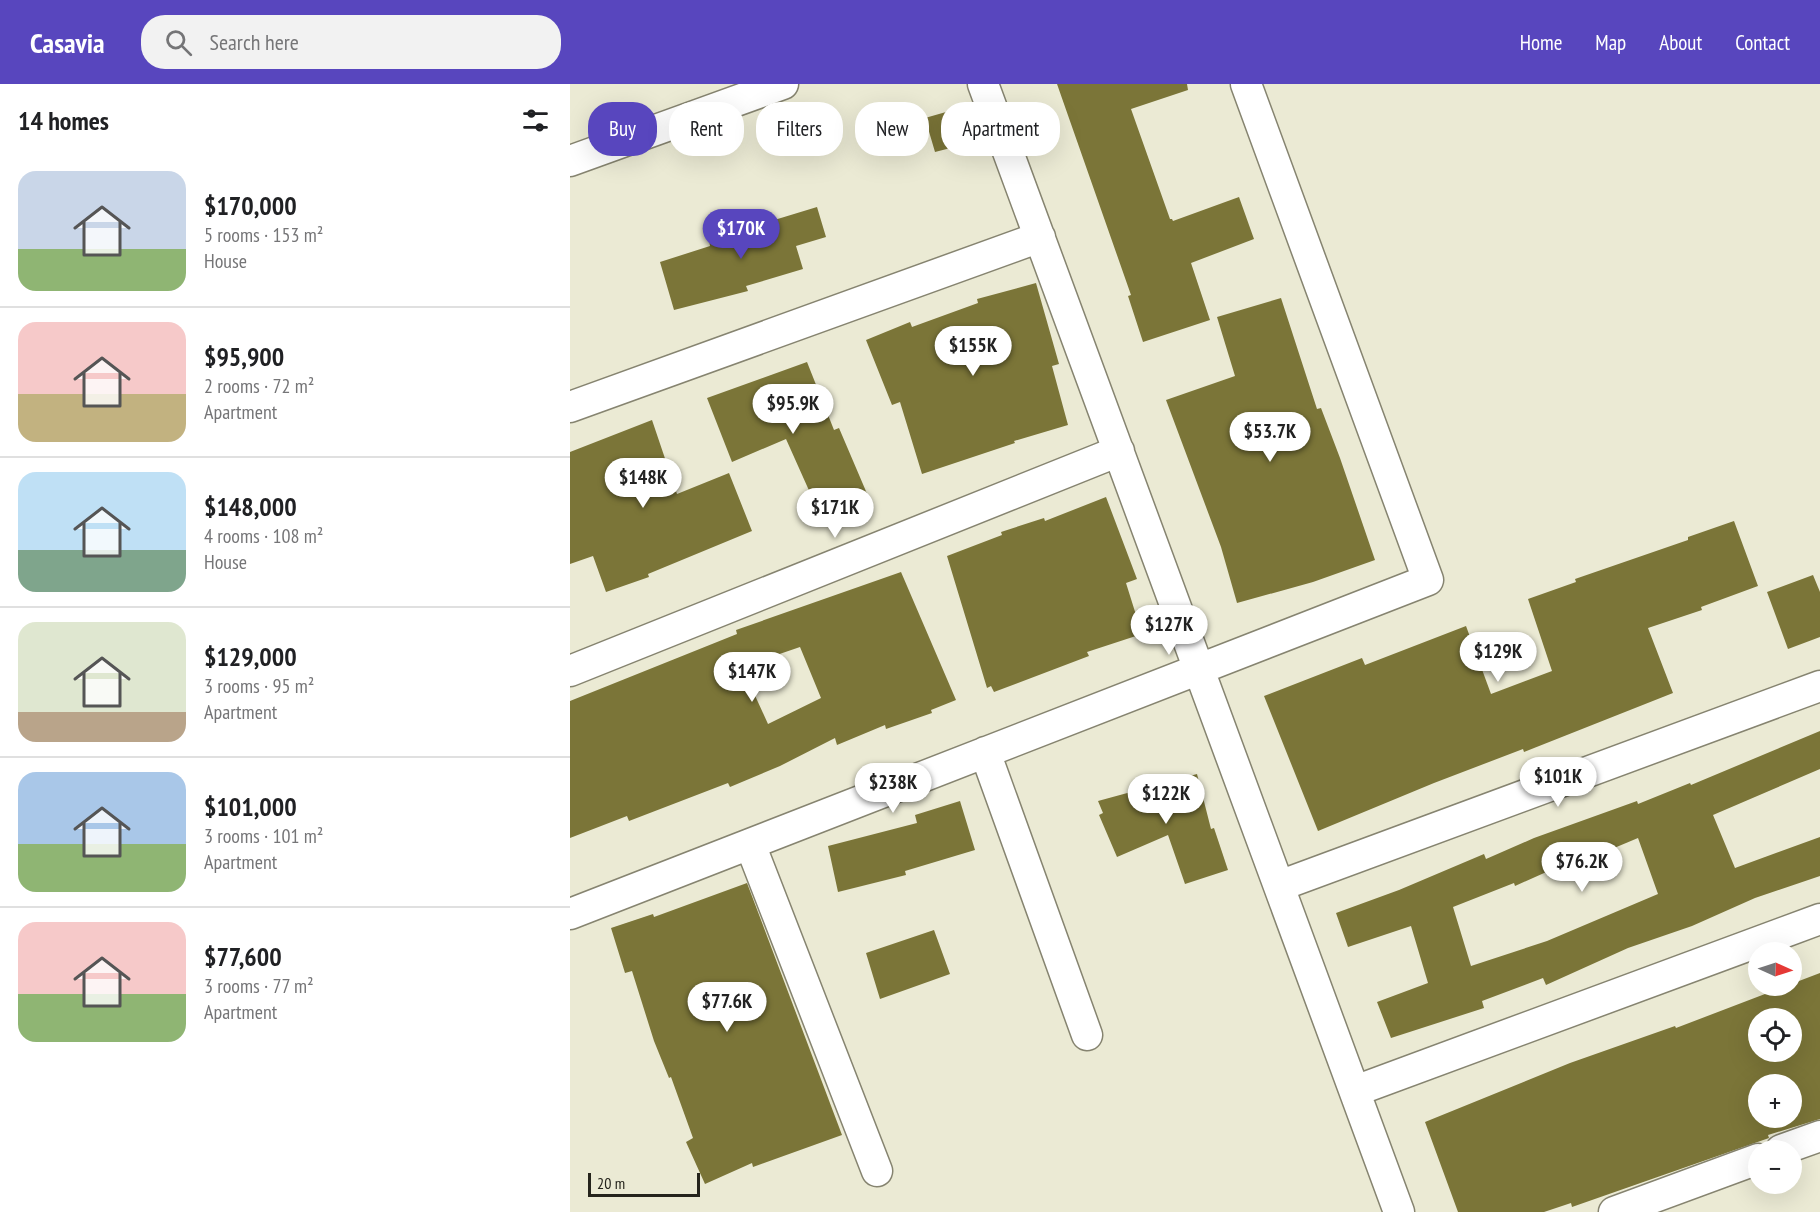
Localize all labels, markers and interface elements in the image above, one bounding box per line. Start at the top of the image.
search box [141,15,561,69]
text: Casavia [30,24,105,61]
icon: search [162,26,195,59]
text: Search here [210,28,299,56]
text: Home [1520,29,1562,56]
text: Map [1595,29,1626,56]
text: About [1659,29,1702,56]
text: Contact [1735,29,1790,56]
chip: Buy [588,102,657,156]
chip: Rent [669,102,744,156]
chip: Filters [756,102,843,156]
chip: New [855,102,929,156]
chip: Apartment [941,102,1060,156]
text: 14 homes [18,104,109,137]
icon: filters [519,104,552,137]
text: $170,000 [204,189,297,222]
icon: home [66,195,138,267]
pin: $170K [699,209,783,260]
text: $170K [717,215,765,241]
text: 5 rooms · 153 m² [204,222,323,248]
text: House [204,248,247,274]
pin: $155K [931,326,1015,377]
text: $155K [949,332,997,358]
text: $95,900 [204,340,284,373]
icon: home [66,346,138,418]
text: 2 rooms · 72 m² [204,373,314,399]
pin: $95.9K [744,384,842,435]
text: $95.9K [767,390,819,416]
text: Apartment [204,399,277,425]
pin: $53.7K [1221,412,1319,463]
text: $53.7K [1244,418,1296,444]
pin: $148K [601,458,685,509]
text: $148K [619,464,667,490]
pin: $171K [793,488,877,539]
text: $148,000 [204,490,297,523]
text: $171K [811,494,859,520]
icon: home [66,496,138,568]
text: 4 rooms · 108 m² [204,523,323,549]
text: House [204,549,247,575]
pin: $127K [1127,605,1211,656]
text: $127K [1145,611,1193,637]
pin: $129K [1456,632,1540,683]
text: $129K [1474,638,1522,664]
text: $129,000 [204,640,297,673]
icon: home [66,646,138,718]
pin: $147K [710,652,794,703]
text: $147K [728,658,776,684]
text: 3 rooms · 95 m² [204,673,314,699]
text: Apartment [204,699,277,725]
pin: $101K [1516,757,1600,808]
pin: $238K [851,763,935,814]
text: $101K [1534,763,1582,789]
text: $238K [869,769,917,795]
pin: $122K [1124,774,1208,825]
text: $122K [1142,780,1190,806]
text: $101,000 [204,790,297,823]
icon: home [66,796,138,868]
text: 3 rooms · 101 m² [204,823,323,849]
pin: $76.2K [1533,842,1631,893]
text: $76.2K [1556,848,1608,874]
text: Apartment [204,849,277,875]
text: $77,600 [204,940,282,973]
north arrow [1748,942,1802,996]
map controls [1748,942,1802,1194]
icon: home [66,946,138,1018]
text: 3 rooms · 77 m² [204,973,314,999]
pin: $77.6K [678,982,776,1033]
text: $77.6K [702,988,752,1014]
text: Apartment [204,999,277,1025]
button: locate [1748,1008,1802,1062]
button: + [1748,1074,1802,1128]
button: − [1748,1140,1802,1194]
scale bar [588,1170,700,1198]
text: 20 m [597,1173,625,1193]

